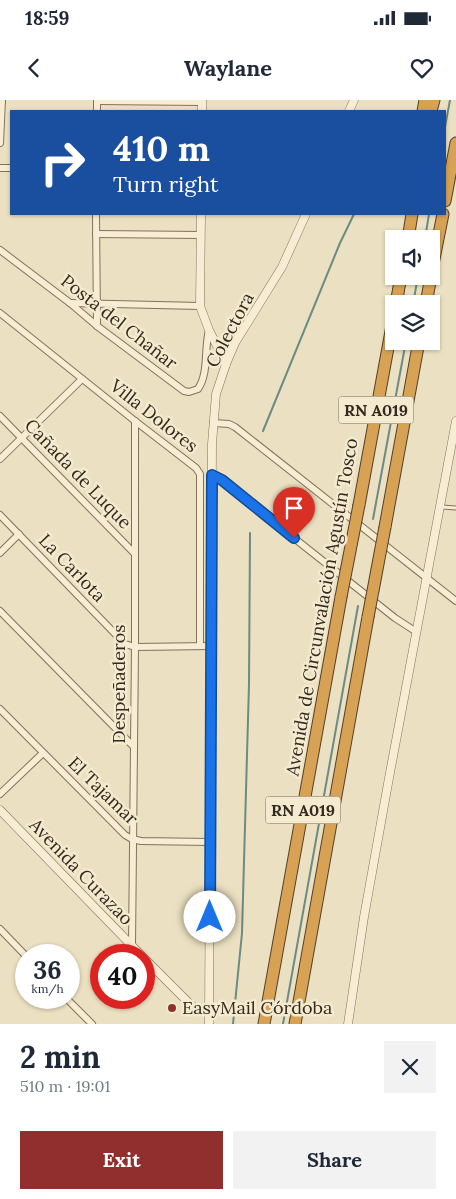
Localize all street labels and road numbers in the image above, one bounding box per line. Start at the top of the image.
street label: Posta del Chañar [57,269,182,374]
street label: Colectora [200,288,259,371]
street label: Villa Dolores [105,373,203,457]
road number: RN A019 [338,396,414,424]
street label: Cañada de Luque [20,414,137,534]
street label: Avenida de Circunvalación Agustín Tosco [280,436,363,779]
street label: La Carlota [34,529,111,607]
street label: Despeñaderos [107,624,130,744]
street label: El Tajamar [64,752,143,830]
road number: RN A019 [266,796,340,824]
street label: Avenida Curazao [24,813,138,930]

